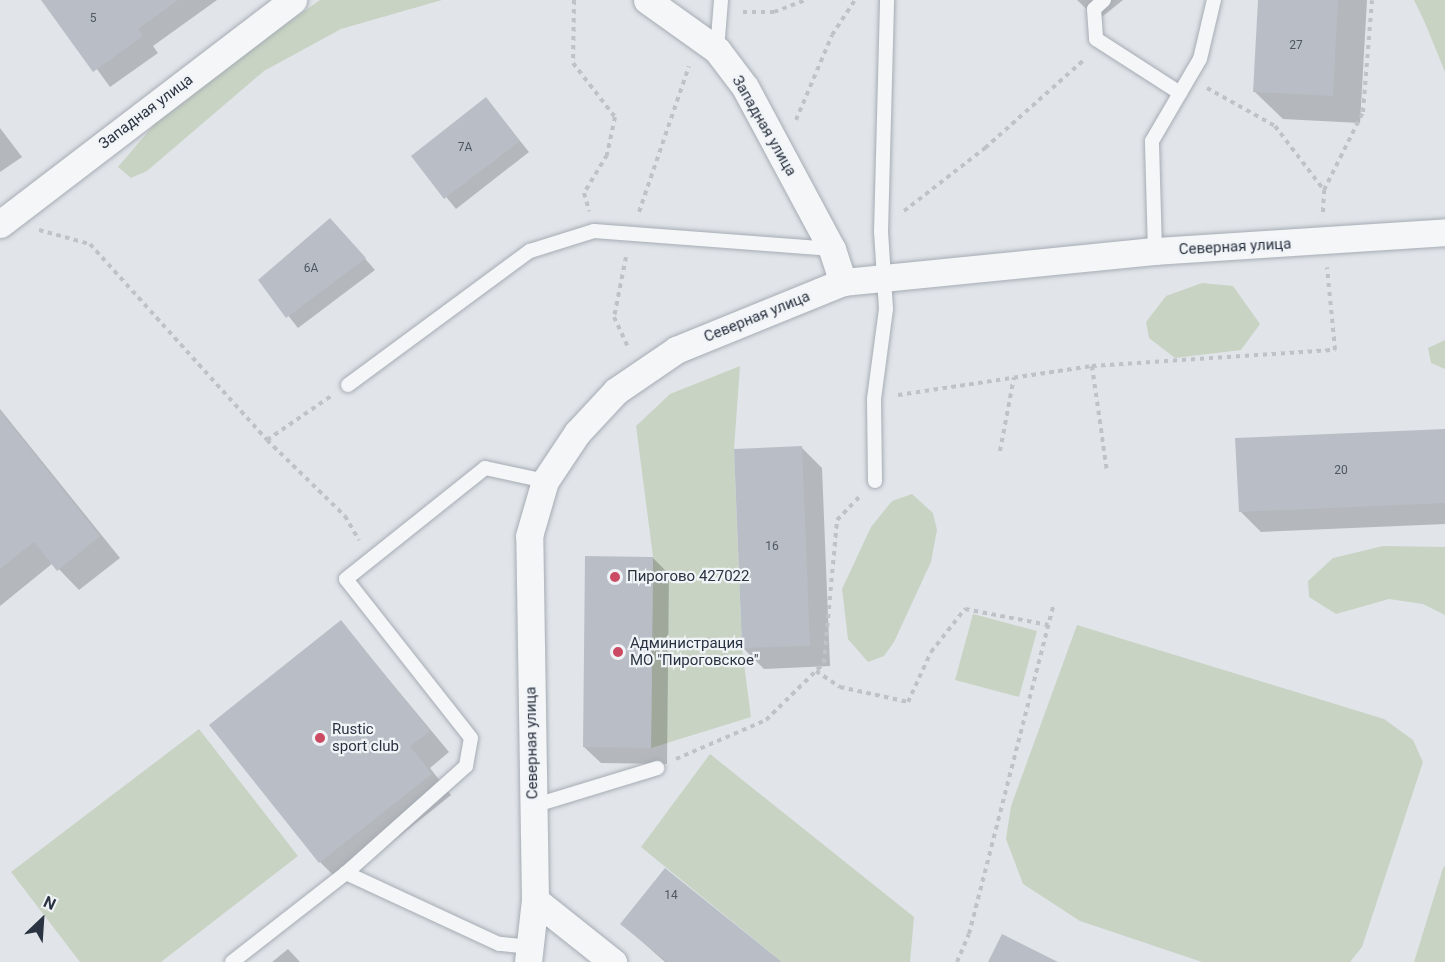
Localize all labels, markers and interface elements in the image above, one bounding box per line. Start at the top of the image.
house number: 5 [90,12,96,26]
house number: 27 [1289,39,1303,53]
street label: Западная улица [96,71,196,153]
street label: Западная улица [728,73,800,179]
house number: 7А [458,141,472,155]
street label: Северная улица [1178,235,1292,259]
house number: 6А [304,262,318,276]
street label: Северная улица [701,288,813,346]
house number: 20 [1334,464,1348,478]
house number: 16 [765,540,779,554]
place label: Пирогово 427022 [627,568,749,586]
marker: Пирогово 427022 [608,570,622,584]
place label: Администрация МО "Пироговское" [630,634,759,669]
marker: Администрация МО "Пироговское" [611,645,625,659]
street label: Северная улица [522,687,542,799]
place label: Rustic sport club [332,720,399,755]
marker: Rustic sport club [313,731,327,745]
house number: 14 [664,889,678,903]
north arrow [12,890,72,950]
text: N [41,892,59,914]

